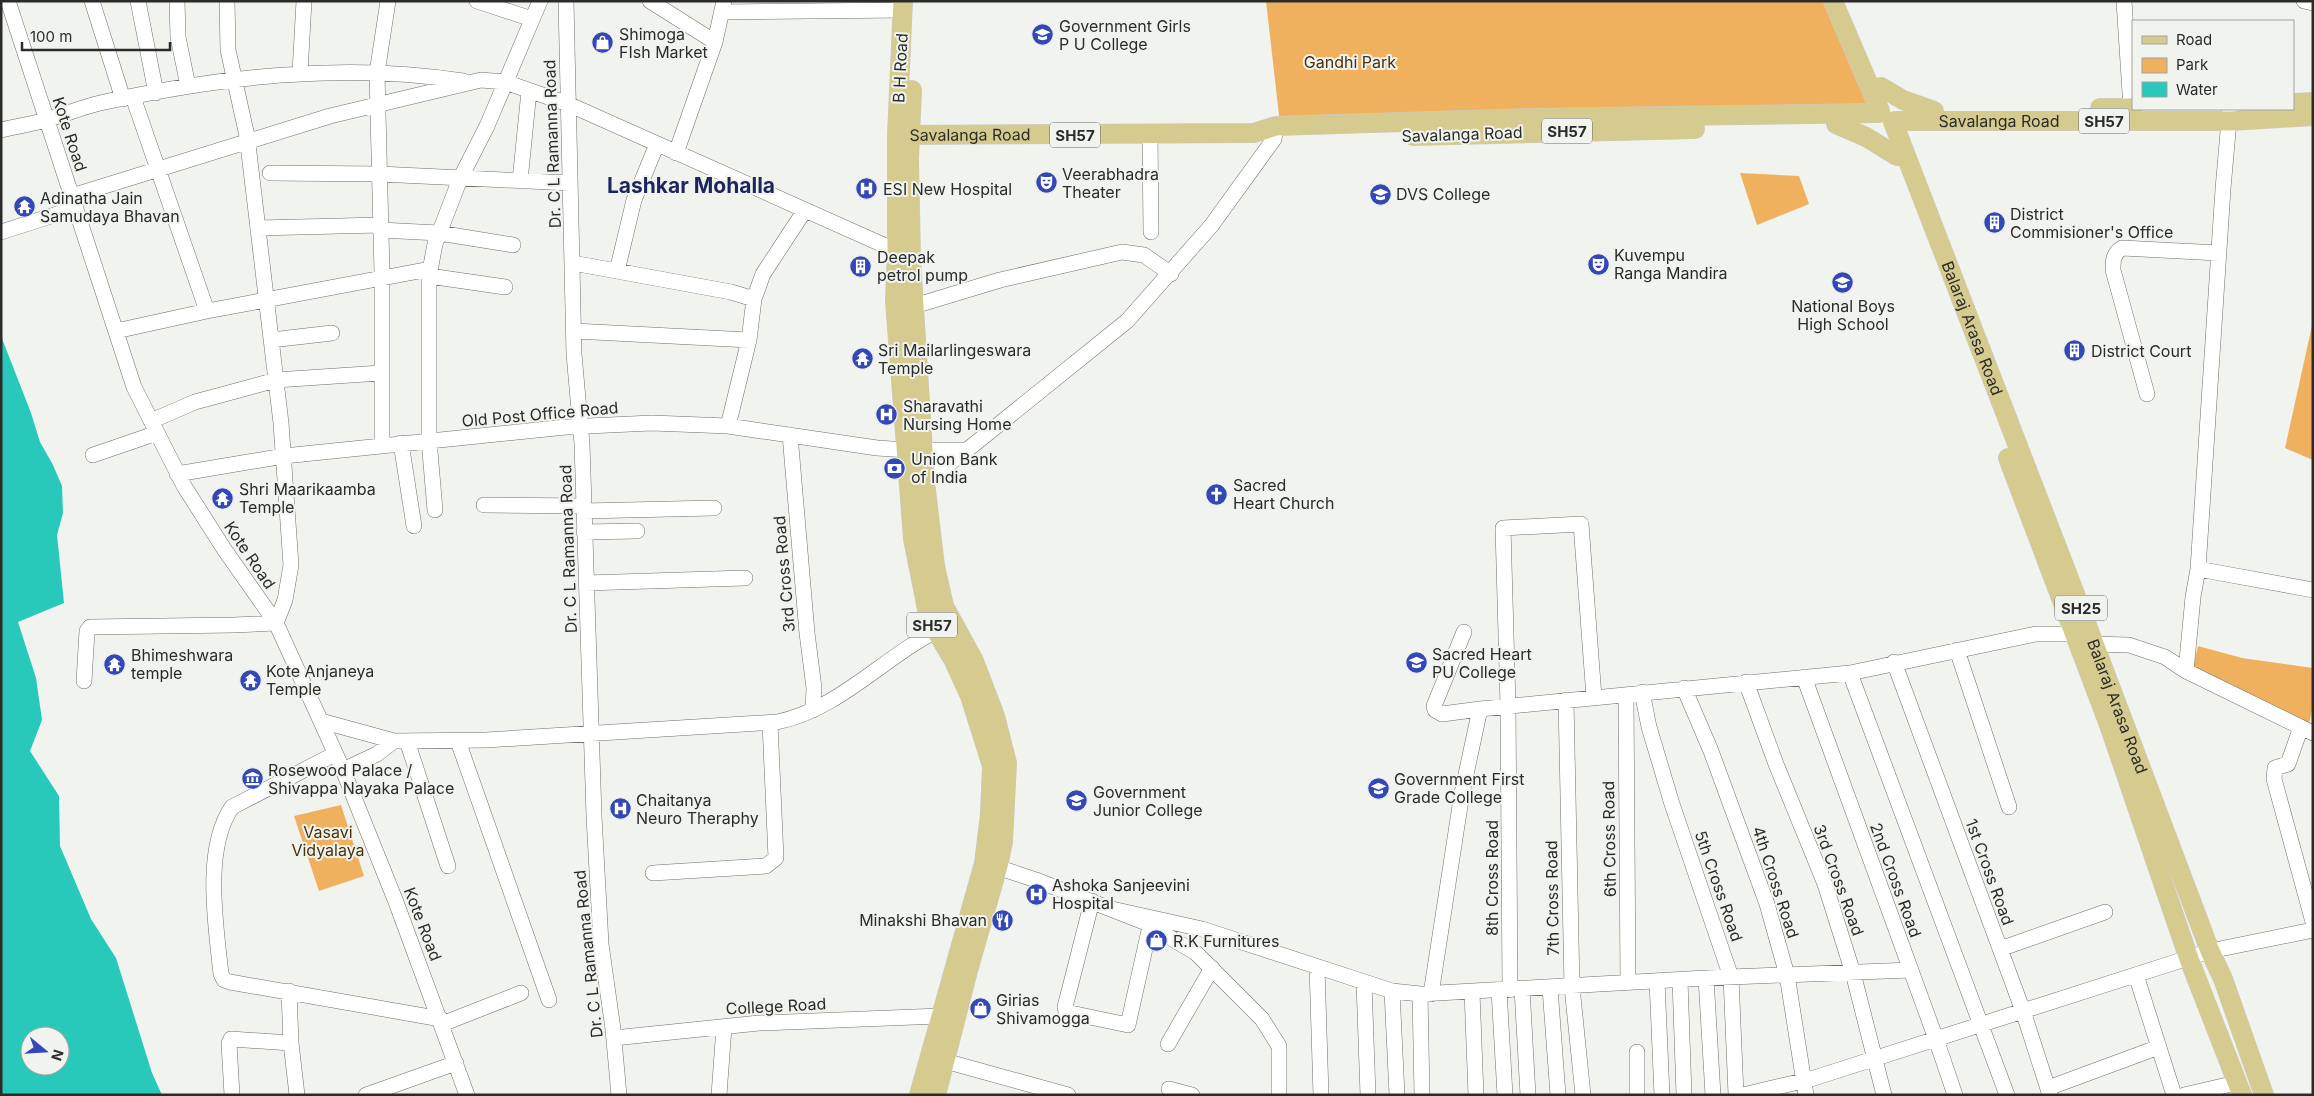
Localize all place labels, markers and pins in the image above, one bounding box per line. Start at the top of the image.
place label: Government Girls P U College [1059,16,1191,54]
school or university icon: Government Girls P U College [1031,23,1055,47]
place label: Shimoga FIsh Market [619,24,708,62]
shop icon: Shimoga FIsh Market [591,31,615,55]
place label: Veerabhadra Theater [1062,164,1159,202]
theatre icon: Veerabhadra Theater [1034,171,1058,195]
hospital icon: ESI New Hospital [855,177,879,201]
place label: ESI New Hospital [883,179,1012,199]
school or university icon: DVS College [1368,182,1392,206]
place label: DVS College [1396,184,1490,204]
place label: Adinatha Jain Samudaya Bhavan [40,188,180,226]
temple icon: Adinatha Jain Samudaya Bhavan [12,195,36,219]
place label: District Commisioner's Office [2010,204,2173,242]
building icon: District Commisioner's Office [1982,211,2006,235]
place label: Kuvempu Ranga Mandira [1614,245,1728,283]
place label: Deepak petrol pump [877,247,968,285]
theatre icon: Kuvempu Ranga Mandira [1586,252,1610,276]
building icon: Deepak petrol pump [849,254,873,278]
school or university icon: National Boys High School [1831,270,1855,294]
place label: National Boys High School [1791,296,1895,334]
building icon: District Court [2063,339,2087,363]
place label: Sri Mailarlingeswara Temple [878,340,1031,378]
place label: District Court [2091,341,2191,361]
temple icon: Sri Mailarlingeswara Temple [850,347,874,371]
place label: Sharavathi Nursing Home [903,396,1011,434]
hospital icon: Sharavathi Nursing Home [875,403,899,427]
place label: Union Bank of India [911,449,998,487]
bank icon: Union Bank of India [883,456,907,480]
place label: Sacred Heart Church [1233,475,1334,513]
place label: Shri Maarikaamba Temple [239,479,376,517]
church icon: Sacred Heart Church [1205,482,1229,506]
temple icon: Shri Maarikaamba Temple [211,486,235,510]
place label: Sacred Heart PU College [1432,644,1532,682]
place label: Bhimeshwara temple [131,645,233,683]
school or university icon: Sacred Heart PU College [1404,651,1428,675]
temple icon: Bhimeshwara temple [103,652,127,676]
place label: Kote Anjaneya Temple [266,661,374,699]
temple icon: Kote Anjaneya Temple [238,668,262,692]
place label: Rosewood Palace / Shivappa Nayaka Palace [268,760,454,798]
museum icon: Rosewood Palace / Shivappa Nayaka Palace [240,767,264,791]
place label: Government First Grade College [1394,769,1525,807]
school or university icon: Government First Grade College [1366,776,1390,800]
place label: Government Junior College [1093,782,1203,820]
school or university icon: Government Junior College [1065,789,1089,813]
place label: Chaitanya Neuro Theraphy [636,790,759,828]
hospital icon: Chaitanya Neuro Theraphy [608,797,632,821]
place label: Ashoka Sanjeevini Hospital [1052,875,1190,913]
hospital icon: Ashoka Sanjeevini Hospital [1024,882,1048,906]
restaurant icon: Minakshi Bhavan [991,908,1015,932]
place label: Minakshi Bhavan [859,910,987,930]
shop icon: R.K Furnitures [1145,929,1169,953]
place label: R.K Furnitures [1173,931,1279,951]
place label: Girias Shivamogga [996,990,1090,1028]
shop icon: Girias Shivamogga [968,997,992,1021]

